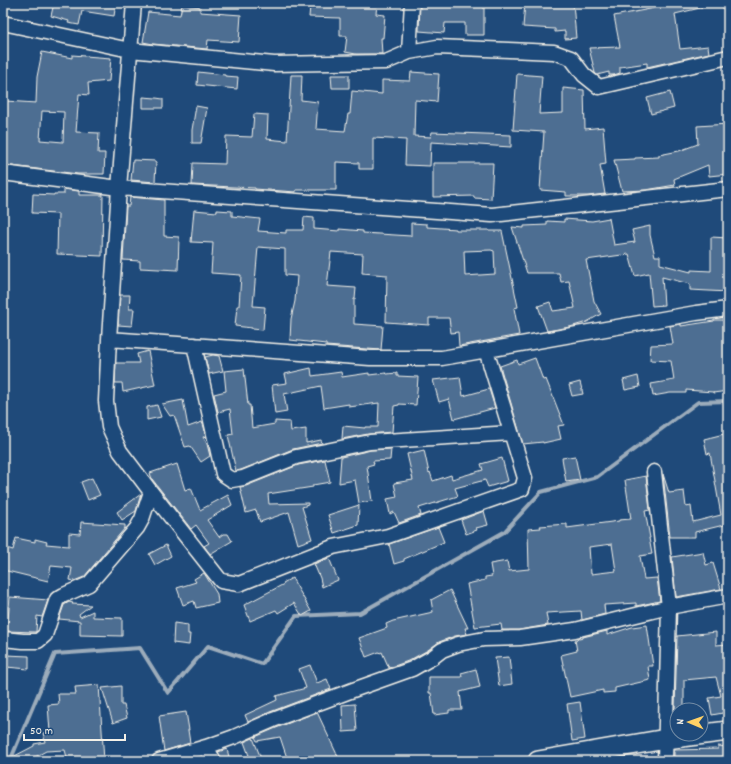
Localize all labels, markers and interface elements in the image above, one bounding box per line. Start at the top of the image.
north arrow [669,702,709,742]
scale bar [24,716,125,742]
text: N [673,718,689,725]
text: 50 m [30,723,53,740]

